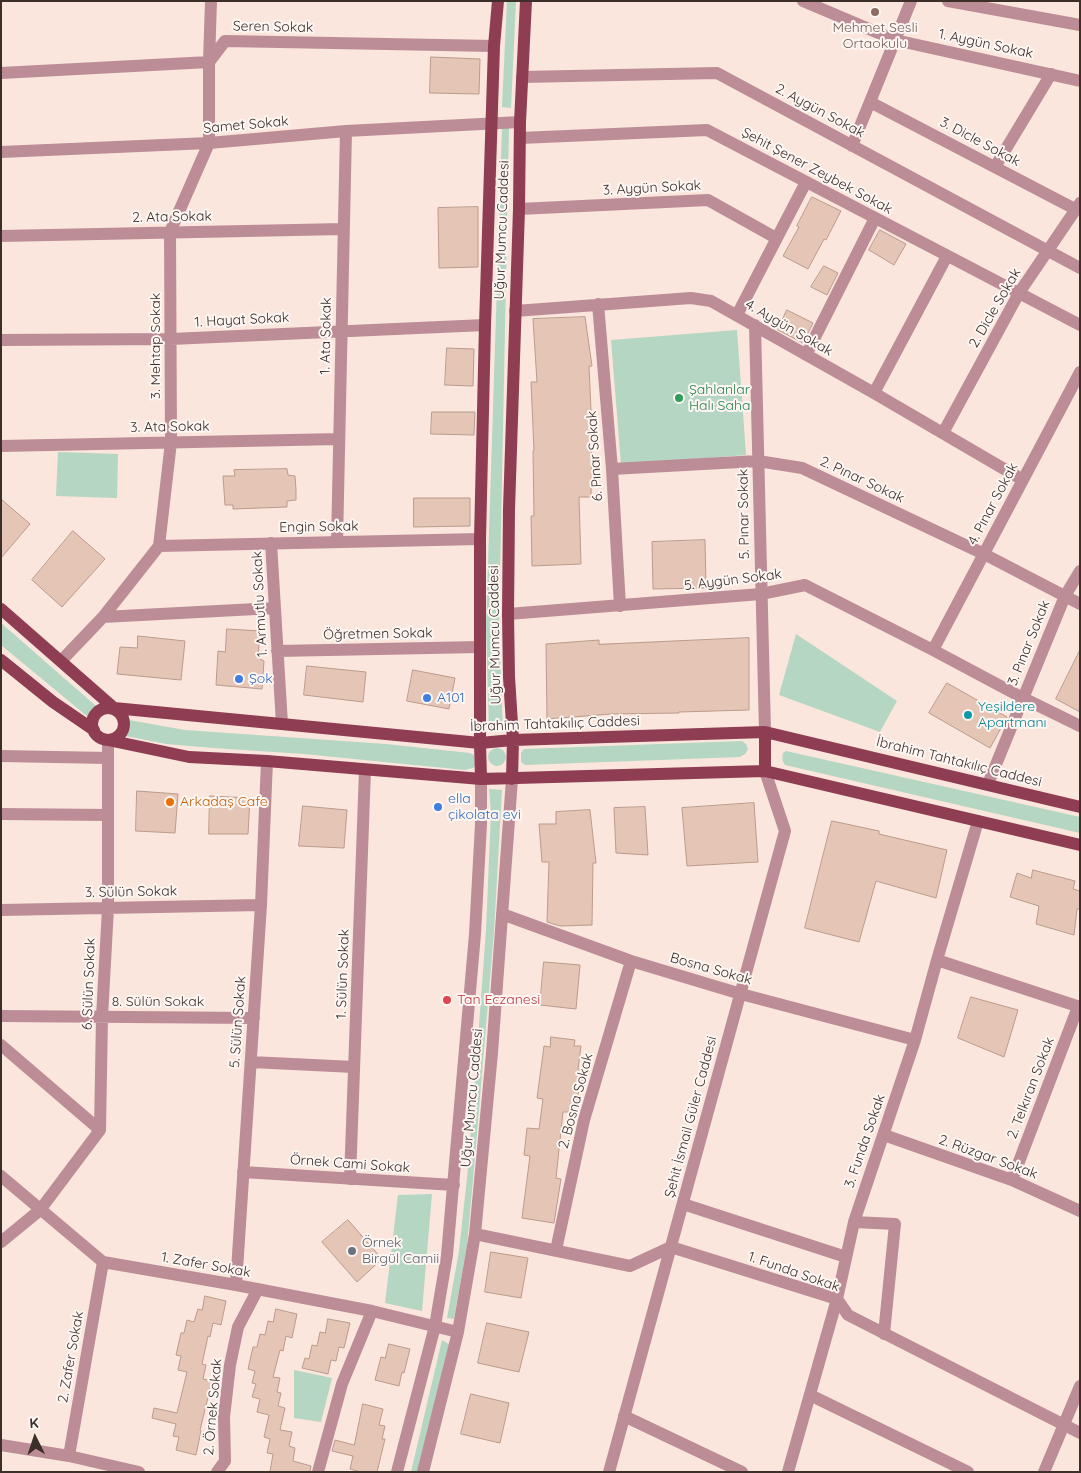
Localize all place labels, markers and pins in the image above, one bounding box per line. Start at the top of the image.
marker: Mehmet Sesli Ortaokulu [869,6,881,18]
place label: Mehmet Sesli Ortaokulu [832,20,918,52]
place label: Şahlanlar Halı Saha [689,382,750,414]
marker: Şahlanlar Halı Saha [673,392,685,404]
place label: Şok [249,671,273,687]
marker: Şok [233,673,245,685]
place label: A101 [437,690,465,706]
marker: A101 [421,692,433,704]
place label: Yeşildere Apartmanı [978,699,1047,732]
marker: Yeşildere Apartmanı [962,709,974,721]
place label: ella çikolata evi [448,791,521,824]
place label: Arkadaş Cafe [180,794,268,810]
marker: Arkadaş Cafe [164,796,176,808]
marker: ella çikolata evi [432,801,444,813]
place label: Tan Eczanesi [457,992,540,1008]
marker: Tan Eczanesi [441,994,453,1006]
place label: Örnek Birgül Camii [362,1235,439,1268]
marker: Örnek Birgül Camii [346,1245,358,1257]

